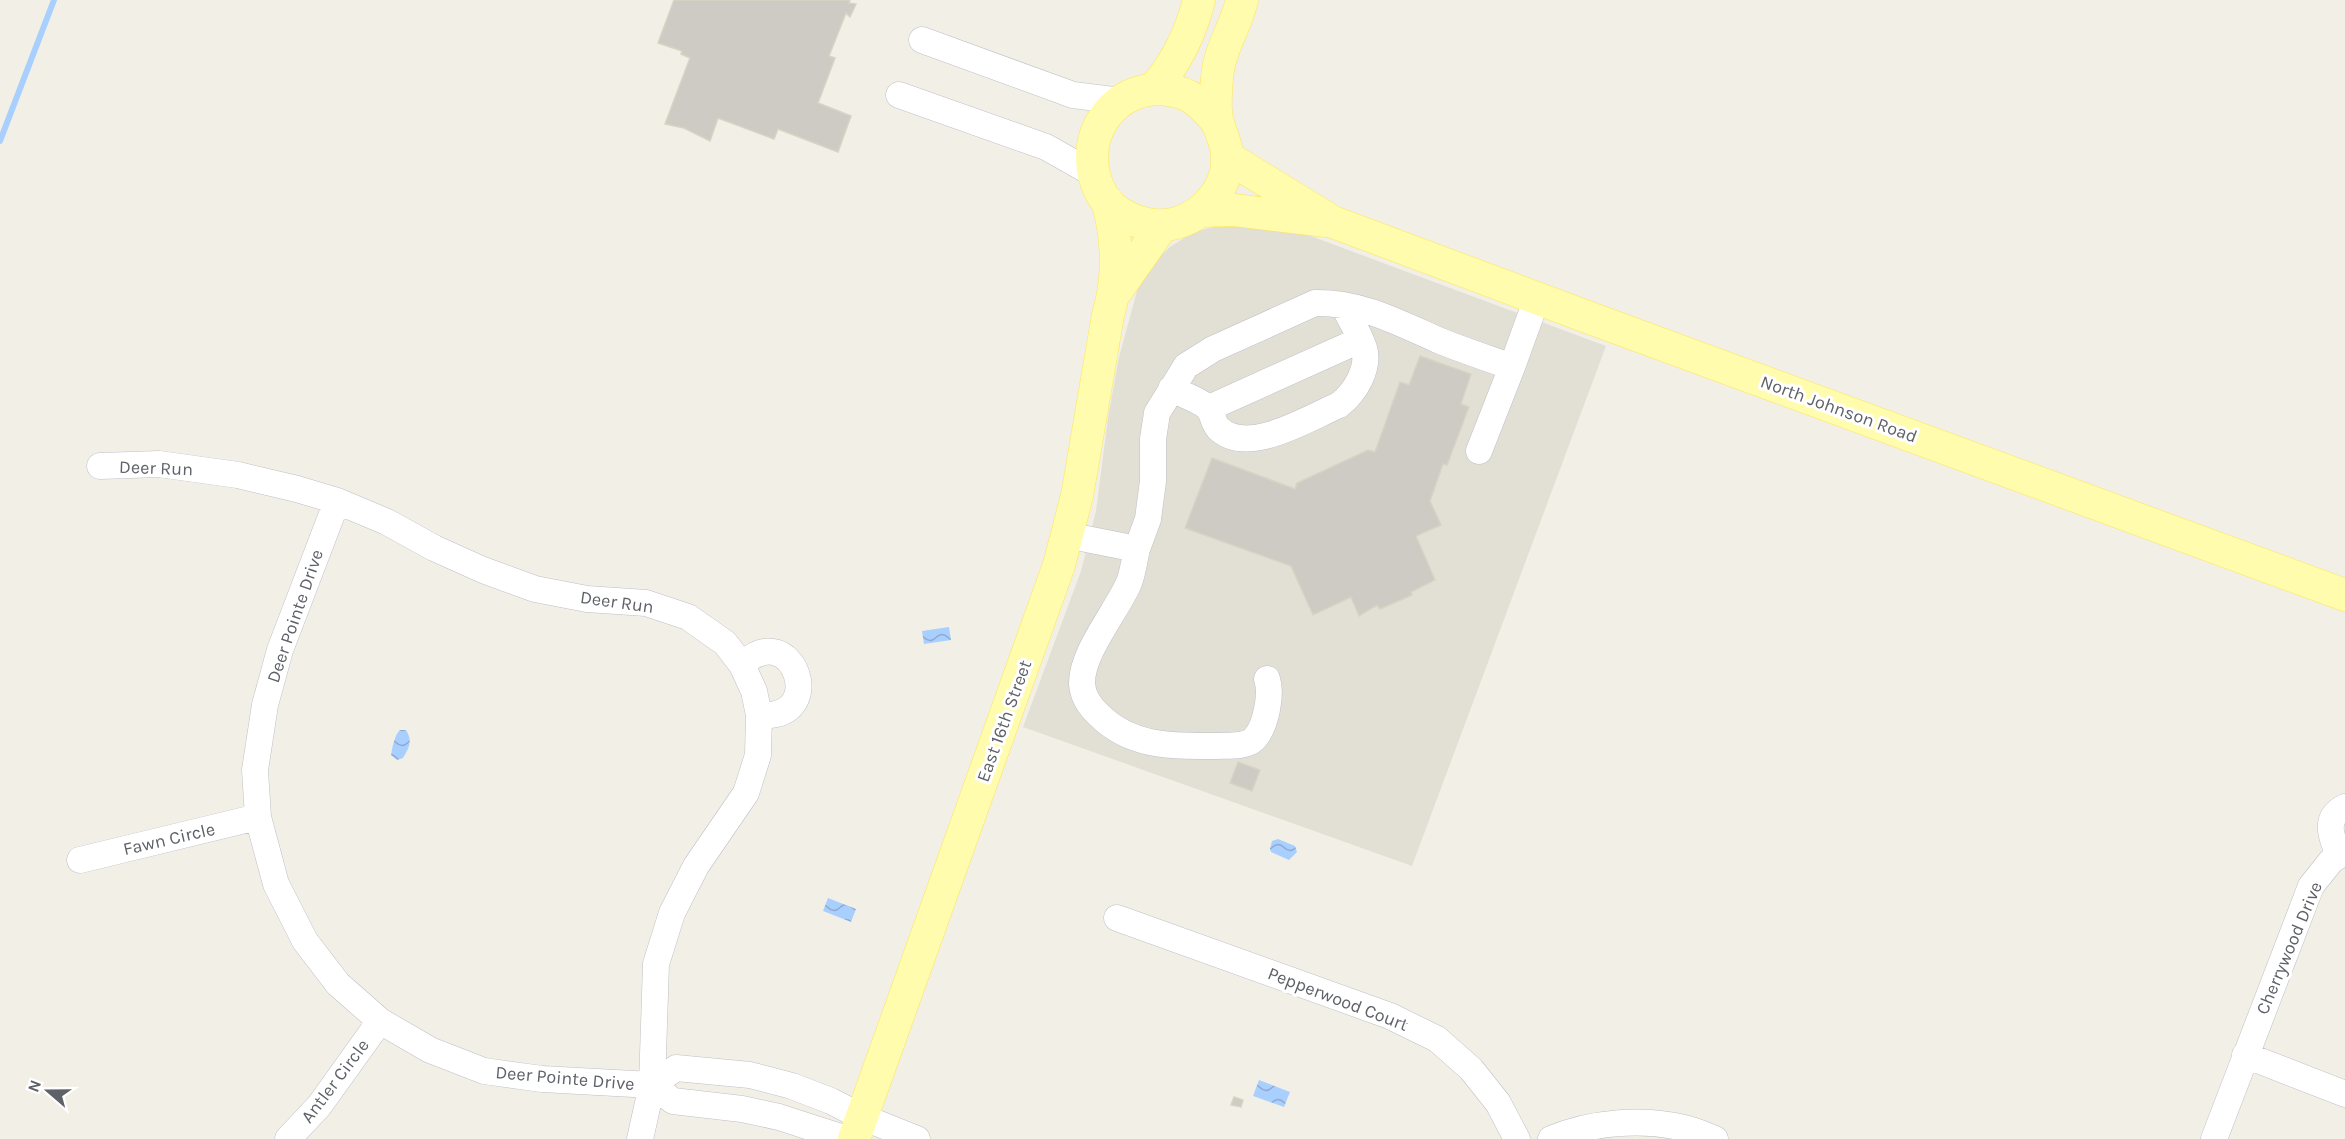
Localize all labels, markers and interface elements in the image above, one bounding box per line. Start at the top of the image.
street label: North Johnson Road [1758,370,1920,448]
street label: Deer Run [119,456,193,480]
street label: Deer Pointe Drive [262,546,328,686]
street label: Deer Run [579,586,655,618]
street label: East 16th Street [972,657,1036,785]
street label: Fawn Circle [121,818,217,860]
street label: Cherrywood Drive [2251,878,2327,1018]
street label: Pepperwood Court [1265,962,1412,1036]
street label: Antler Circle [296,1035,374,1127]
north arrow [18,1061,78,1121]
street label: Deer Pointe Drive [495,1061,635,1095]
text: N [23,1077,45,1095]

